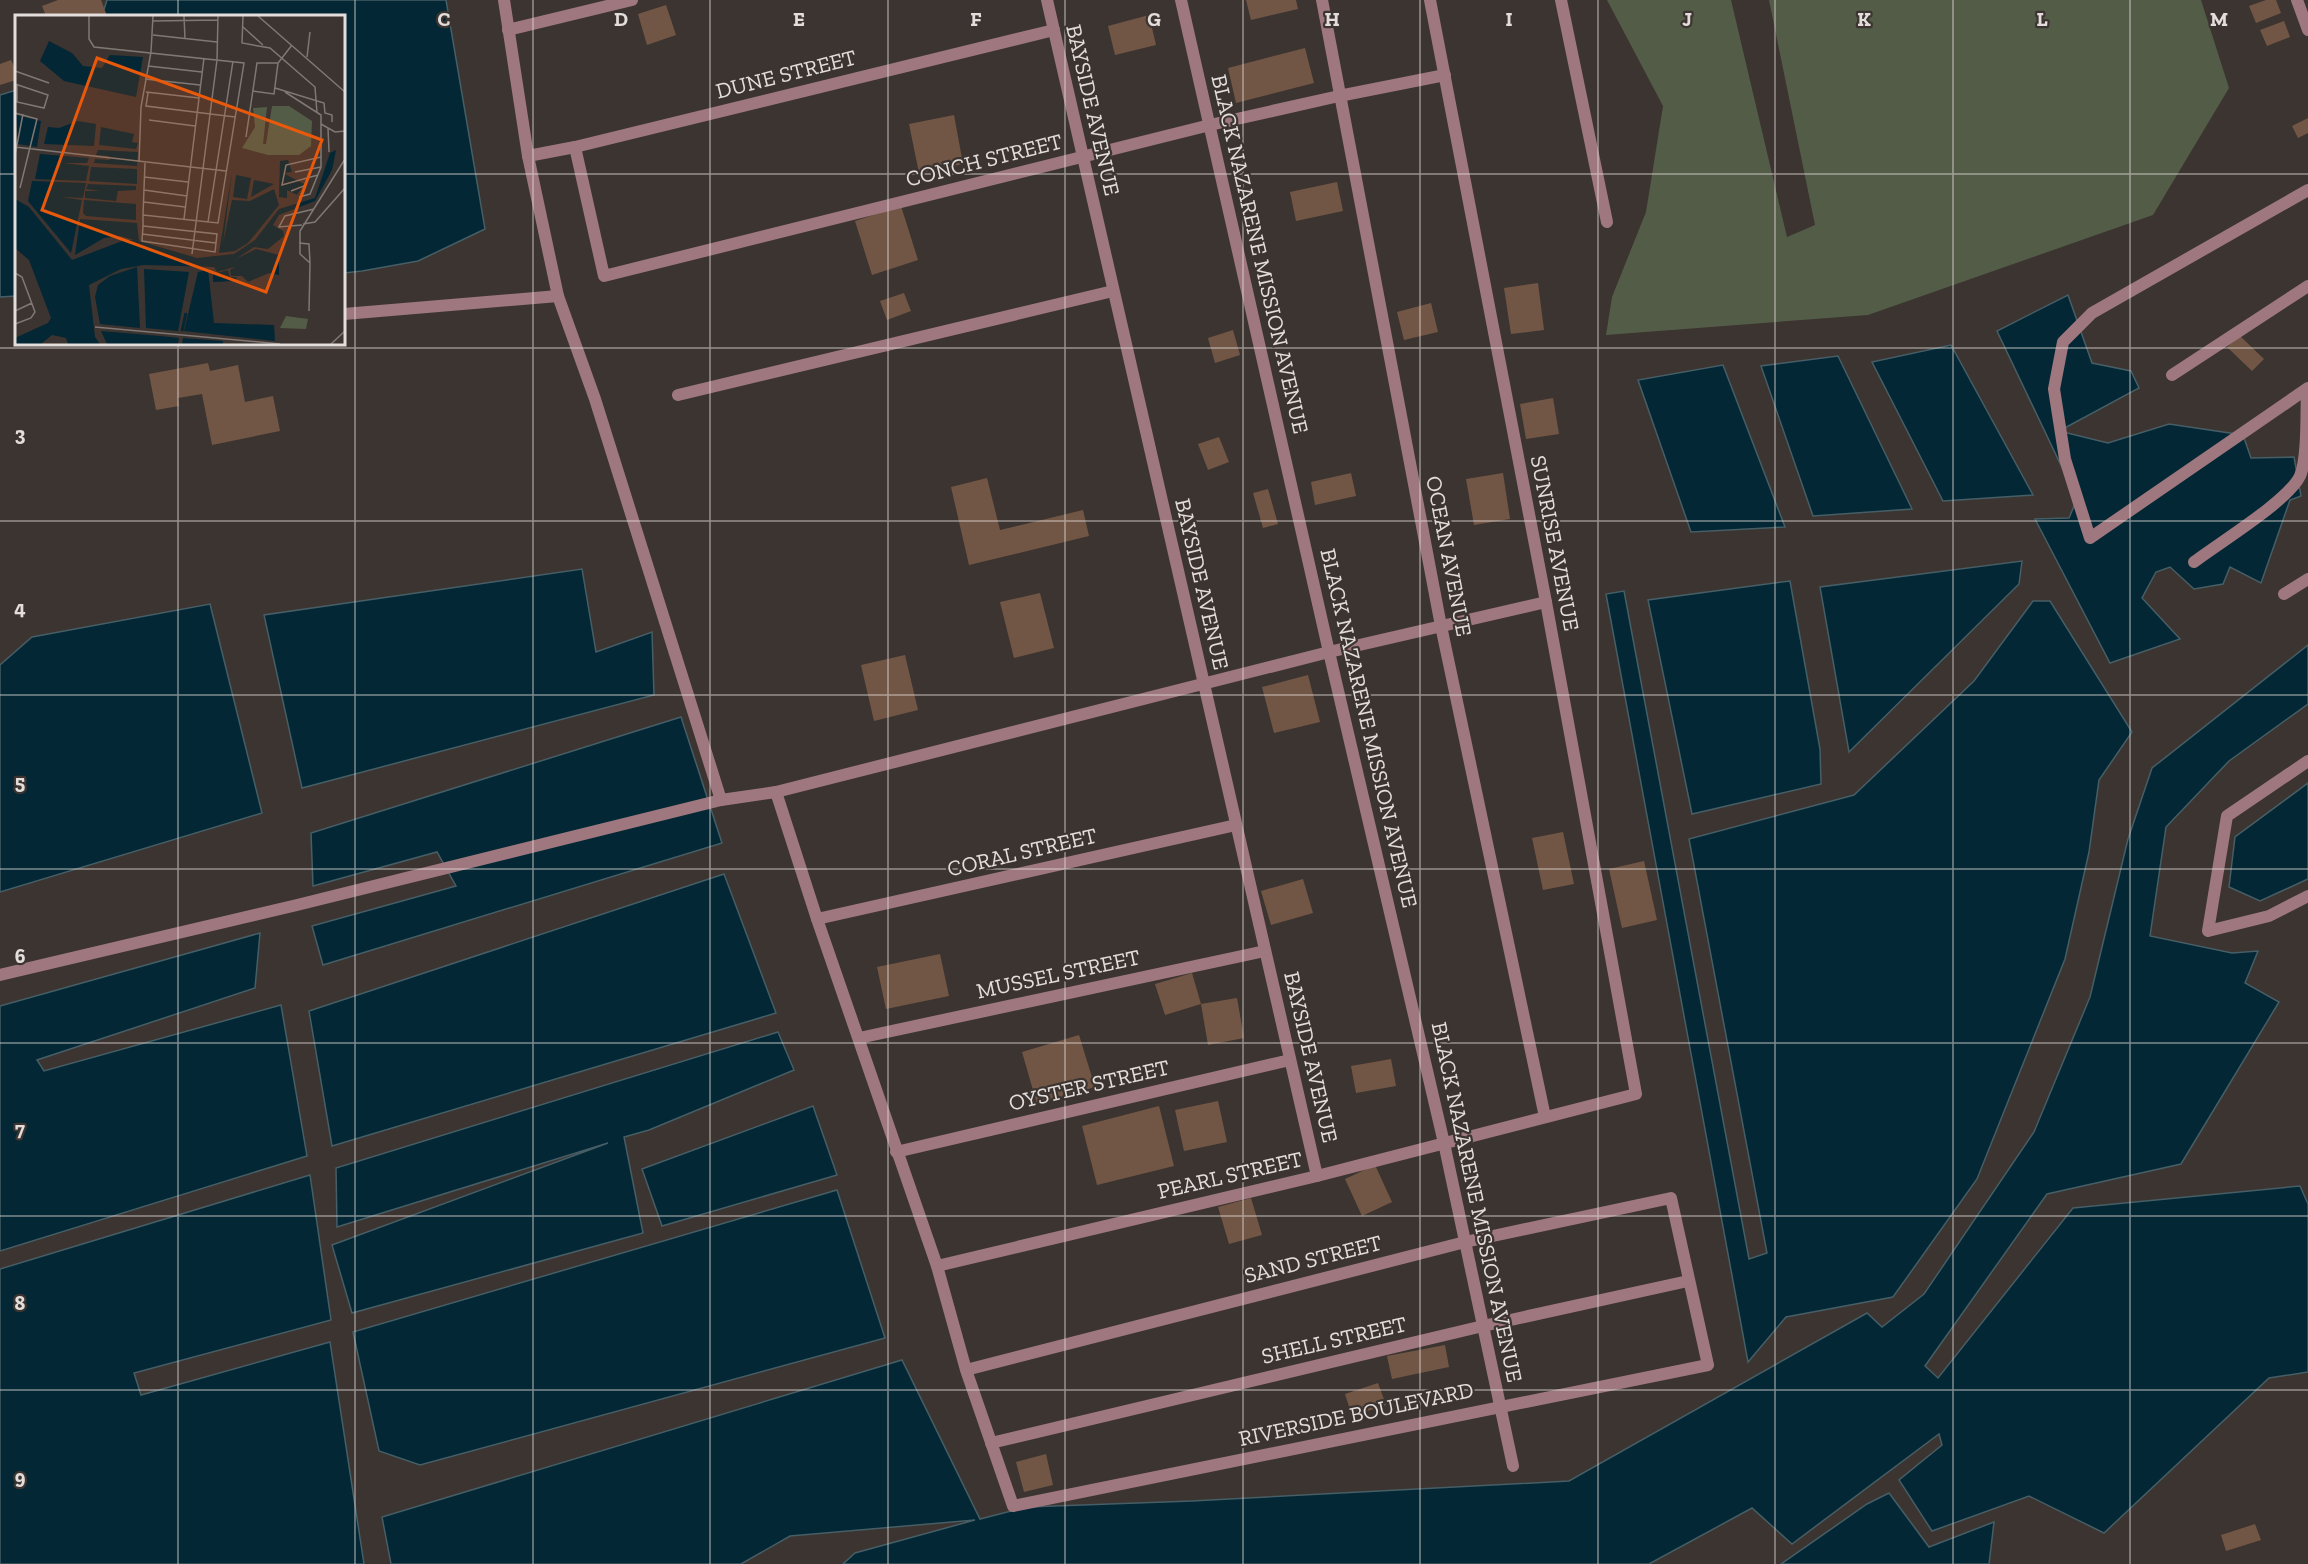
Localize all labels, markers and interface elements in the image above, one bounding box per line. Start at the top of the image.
text: C [438,7,451,31]
text: D [614,7,628,31]
text: E [793,7,805,31]
text: F [970,7,982,31]
text: G [1147,7,1161,31]
text: H [1324,7,1340,31]
text: I [1505,7,1513,31]
text: J [1682,7,1692,31]
text: K [1857,7,1871,31]
text: L [2036,7,2048,31]
text: M [2210,7,2228,31]
inset map [15,15,345,345]
street label: BAYSIDE AVENUE [1060,22,1126,198]
street label: DUNE STREET [713,43,859,104]
street label: BLACK NAZARENE MISSION AVENUE [1205,72,1315,436]
street label: CONCH STREET [903,127,1065,192]
text: 3 [15,422,26,446]
street label: SUNRISE AVENUE [1525,453,1585,633]
street label: OCEAN AVENUE [1420,473,1478,639]
street label: BAYSIDE AVENUE [1169,496,1235,672]
street label: BLACK NAZARENE MISSION AVENUE [1314,546,1424,910]
text: 4 [14,596,26,620]
text: 5 [15,770,25,794]
street label: CORAL STREET [945,822,1100,882]
street label: MUSSEL STREET [974,943,1143,1005]
text: 6 [15,944,26,968]
street label: BAYSIDE AVENUE [1278,969,1344,1145]
street label: BLACK NAZARENE MISSION AVENUE [1426,1019,1528,1385]
street label: OYSTER STREET [1006,1053,1172,1117]
text: 7 [15,1117,25,1141]
street label: PEARL STREET [1155,1145,1306,1205]
street label: SAND STREET [1241,1229,1385,1289]
text: 8 [15,1291,26,1315]
street label: SHELL STREET [1259,1310,1410,1370]
street label: RIVERSIDE BOULEVARD [1236,1376,1476,1452]
text: 9 [15,1465,26,1489]

